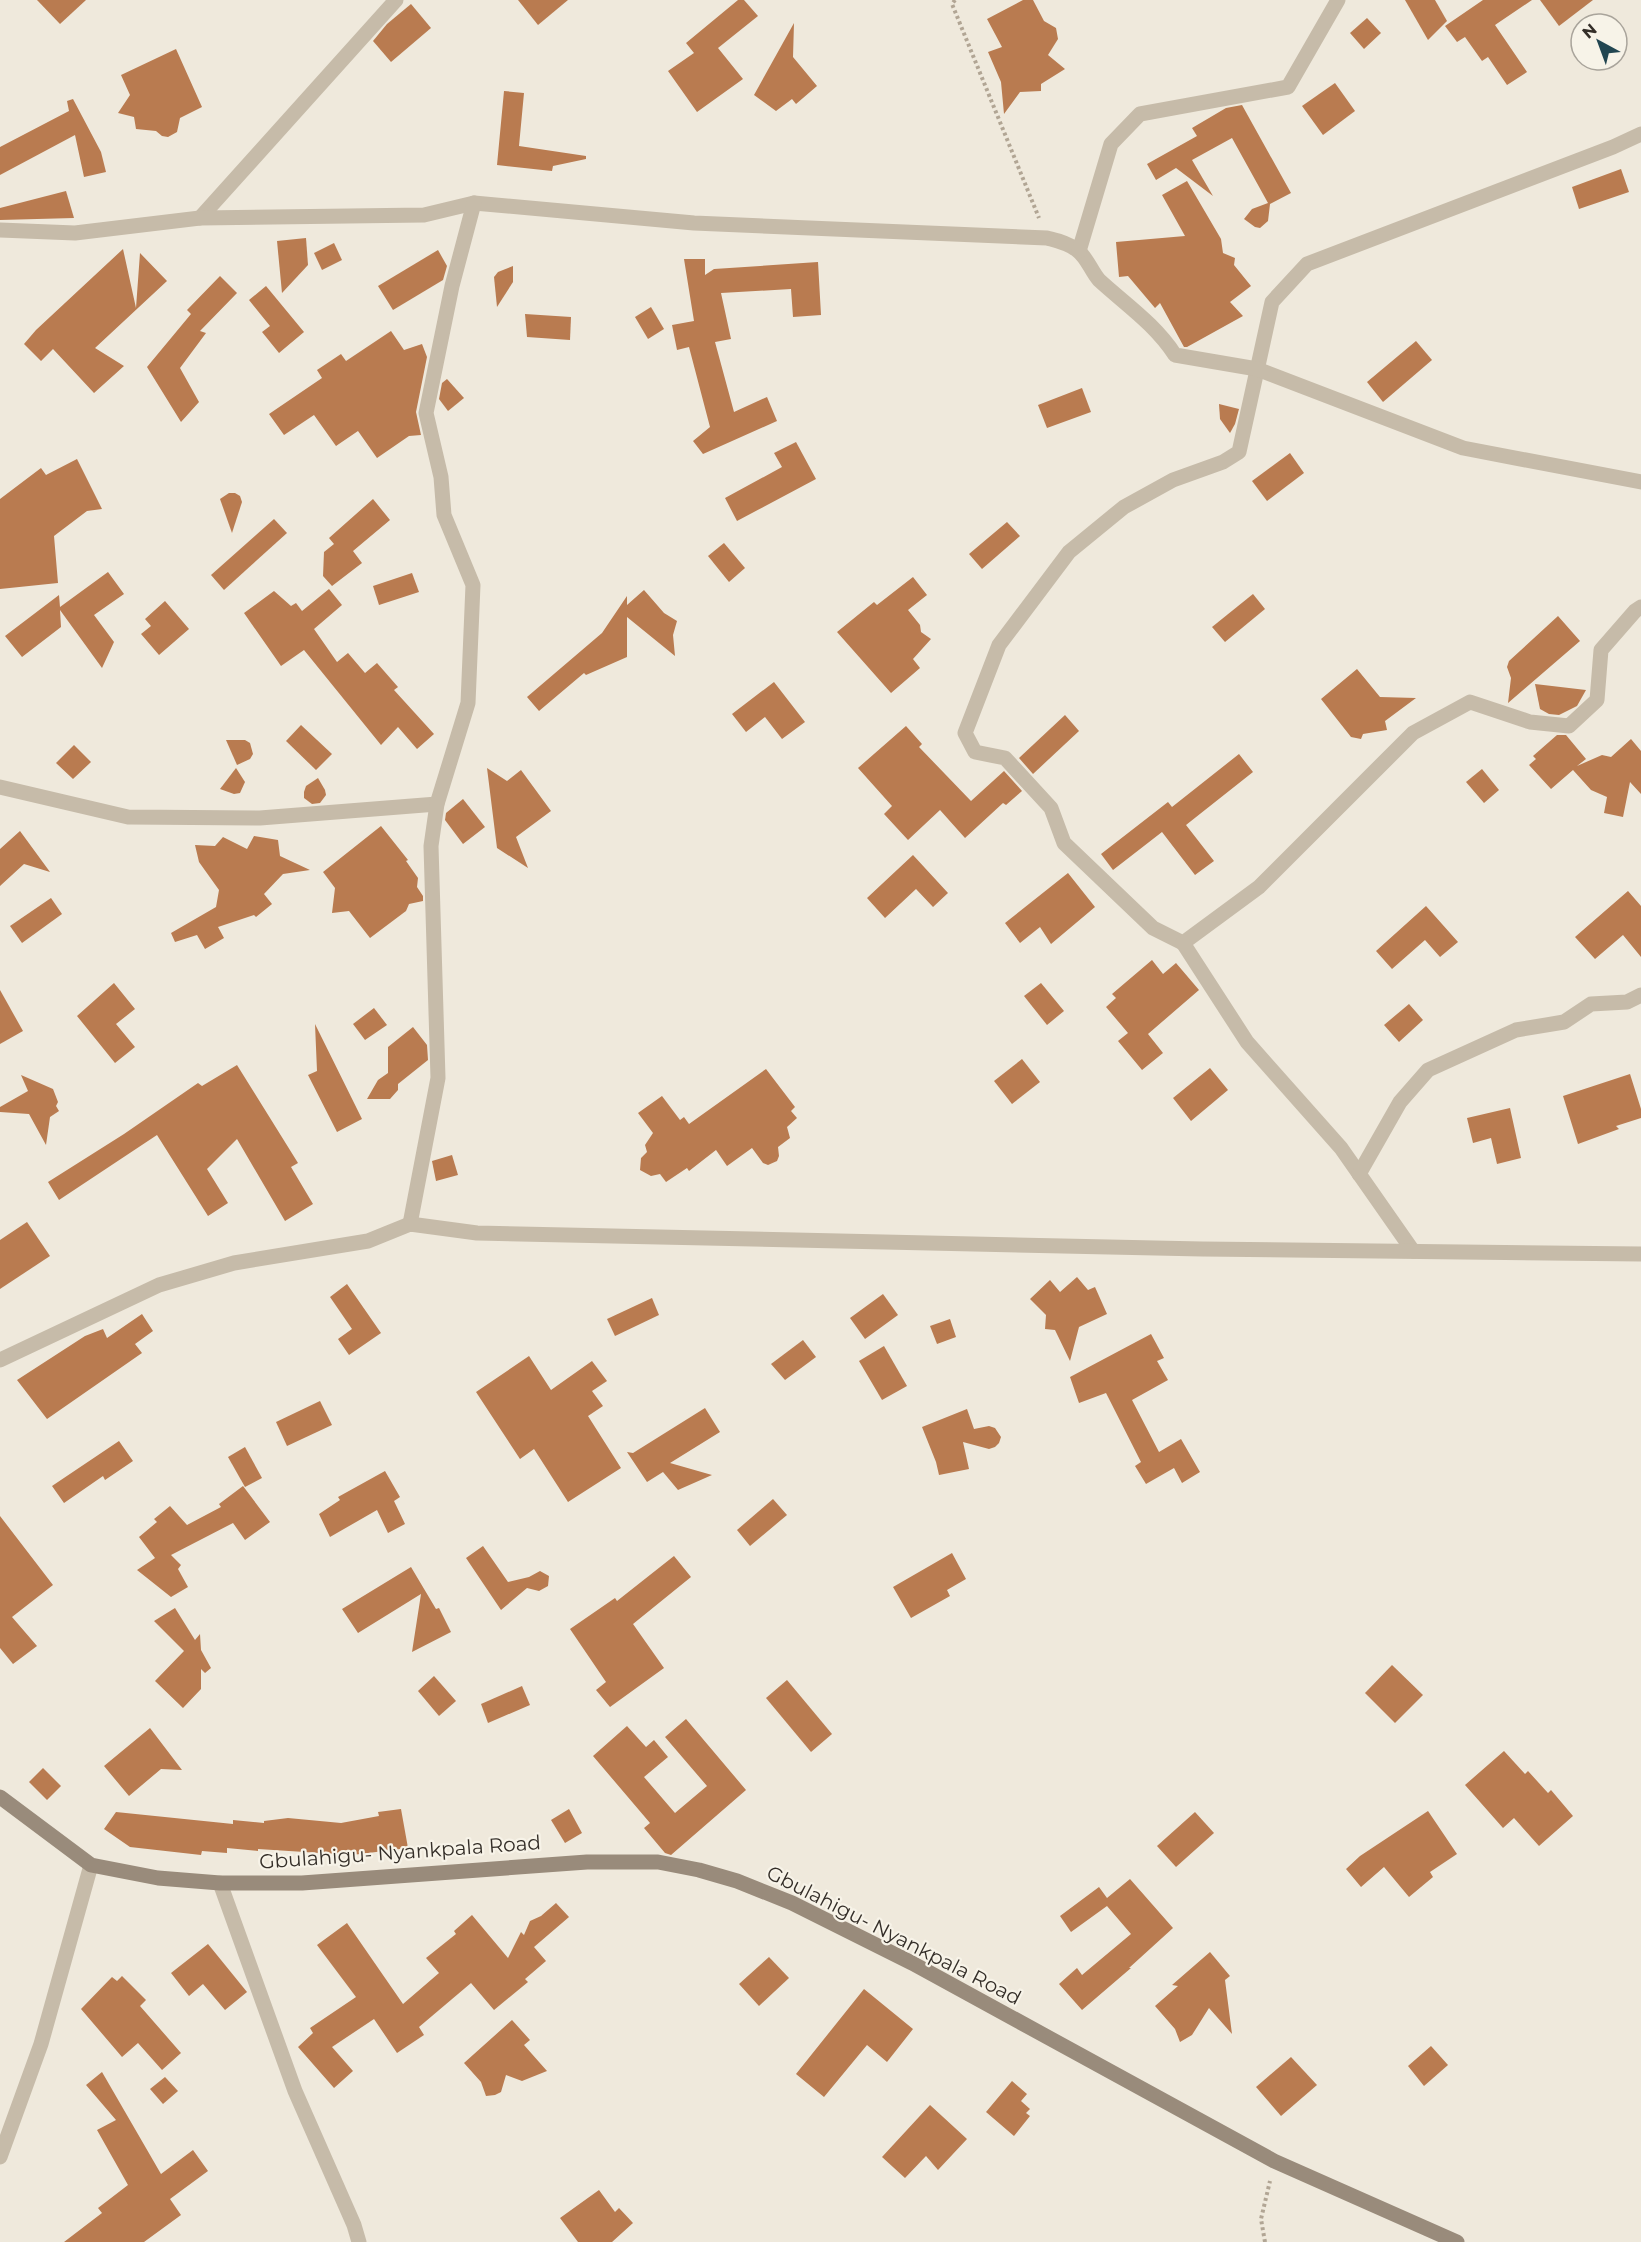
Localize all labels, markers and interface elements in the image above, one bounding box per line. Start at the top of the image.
north arrow [1569,12,1629,72]
text: N [1578,20,1601,42]
street label: Gbulahigu- Nyankpala Road [258,1830,542,1874]
street label: Gbulahigu- Nyankpala Road [763,1860,1025,2010]

